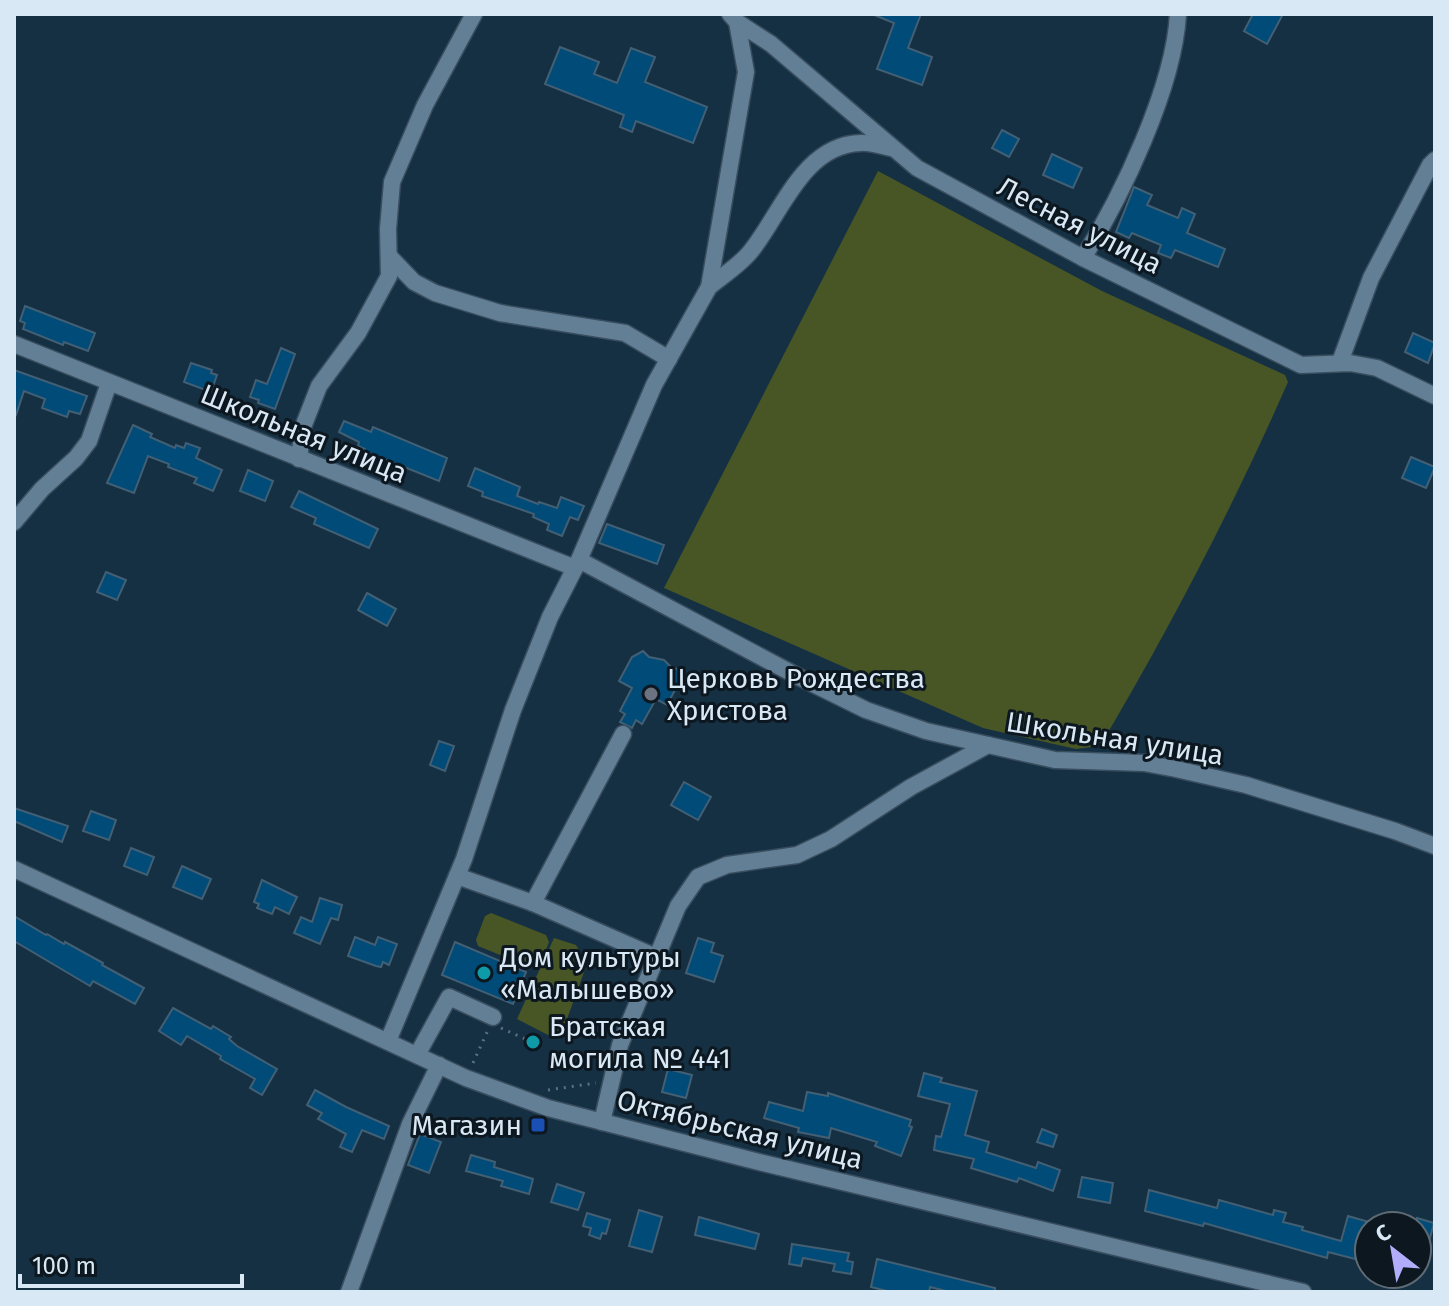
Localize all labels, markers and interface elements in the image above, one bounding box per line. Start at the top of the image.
street label: Лесная улица [992,170,1167,281]
street label: Школьная улица [196,377,412,490]
place label: Церковь Рождества Христова [667,662,925,727]
marker: Церковь Рождества Христова [642,685,660,703]
street label: Школьная улица [1004,705,1226,772]
place label: Дом культуры «Малышево» [499,941,681,1006]
marker: Дом культуры «Малышево» [475,964,493,982]
place label: Братская могила № 441 [549,1010,731,1075]
marker: Братская могила № 441 [524,1033,542,1051]
street label: Октябрьская улица [613,1083,866,1176]
place label: Магазин [411,1109,522,1142]
marker: Магазин [529,1116,547,1134]
north arrow [1353,1210,1433,1290]
text: С [1371,1218,1396,1248]
scale bar [20,1238,242,1288]
text: 100 m [32,1252,96,1280]

